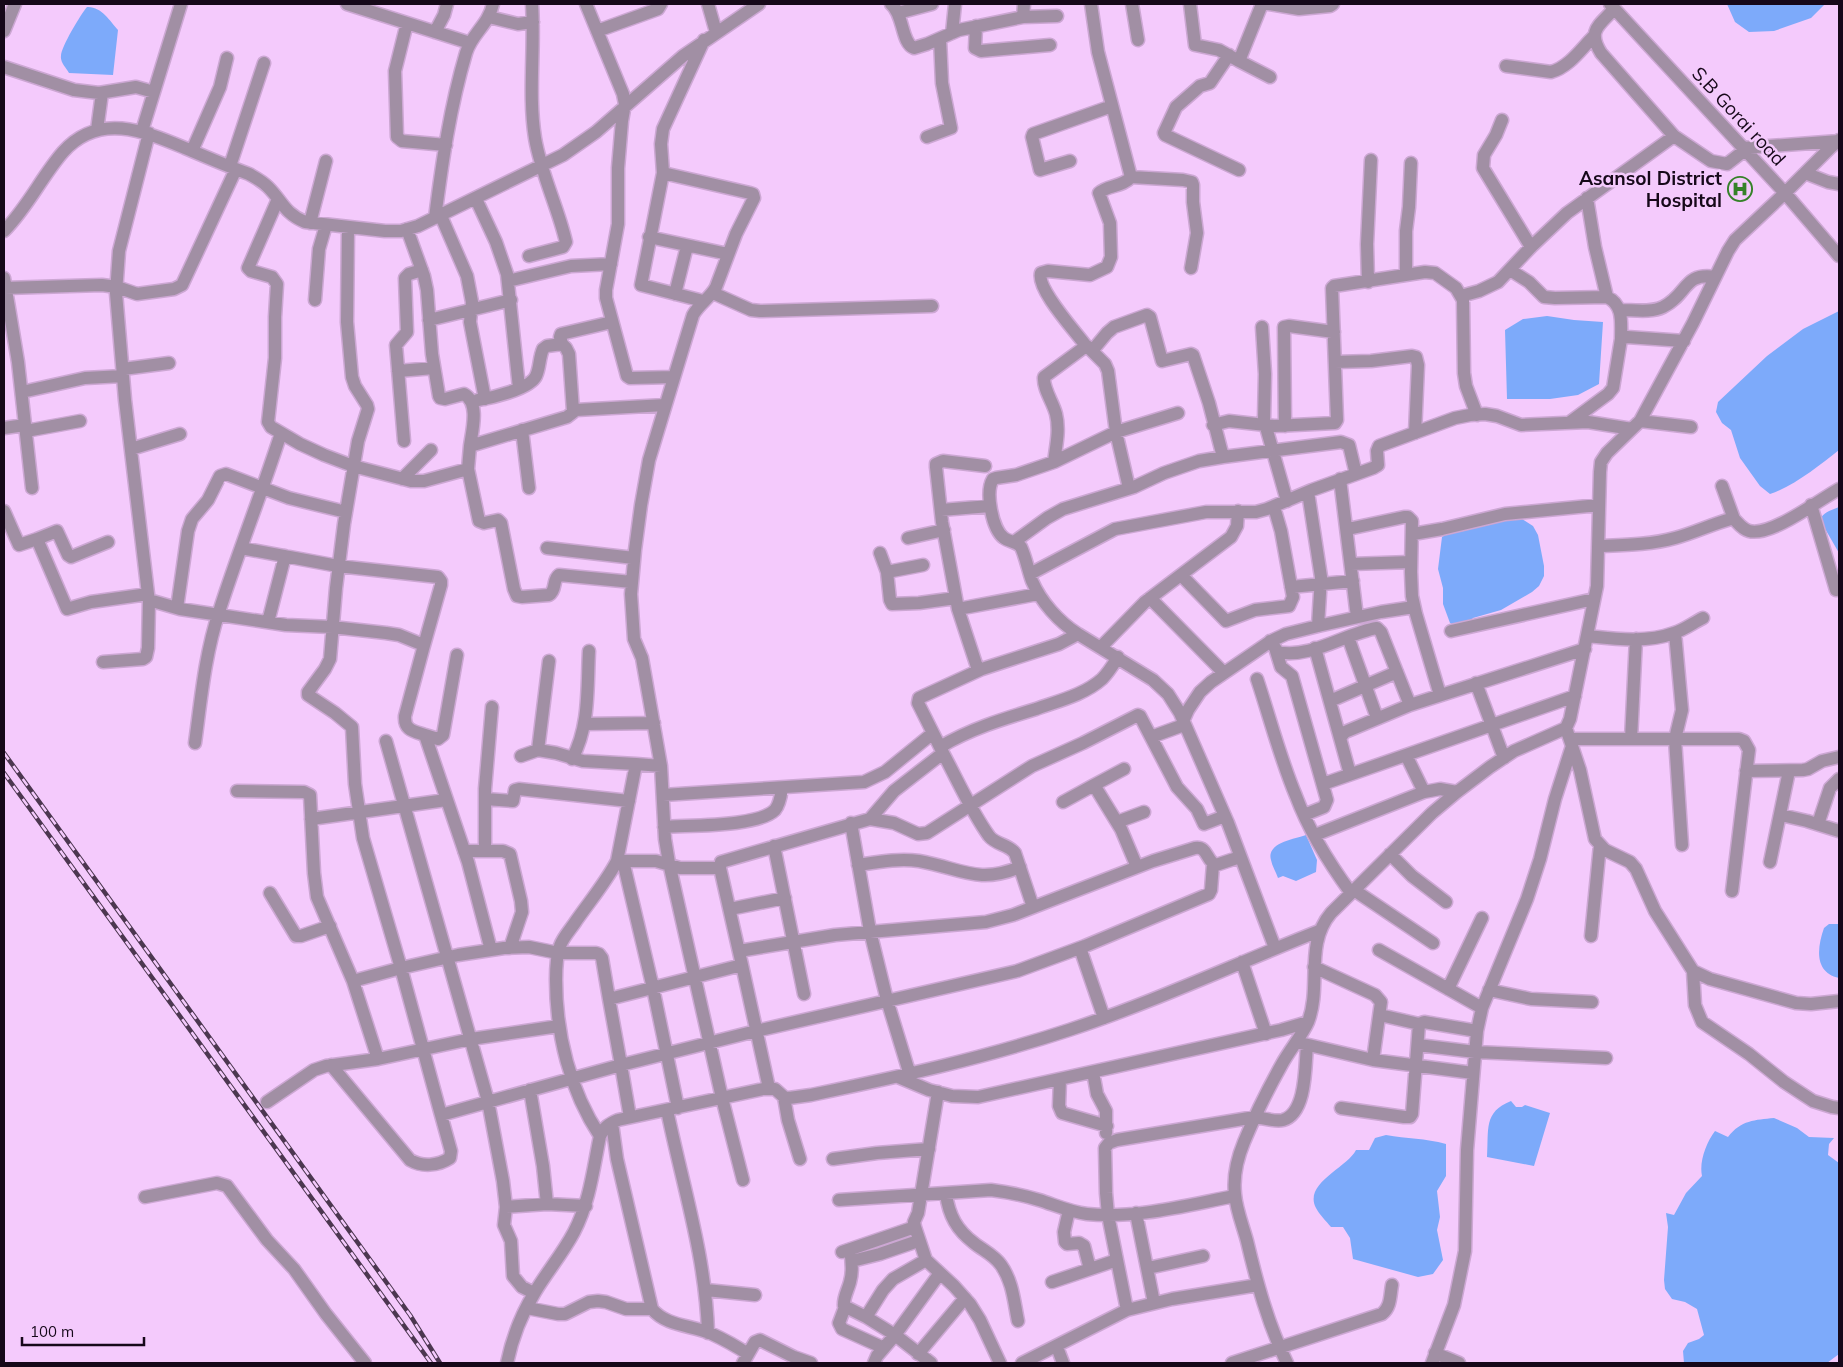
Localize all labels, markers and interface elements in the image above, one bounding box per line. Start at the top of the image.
street label: S.B Gorai road [1687,61,1791,171]
place label: Asansol District Hospital [1579,166,1722,212]
hospital icon: Asansol District Hospital [1727,176,1753,202]
scale bar [22,1314,145,1346]
text: 100 m [30,1322,74,1341]

